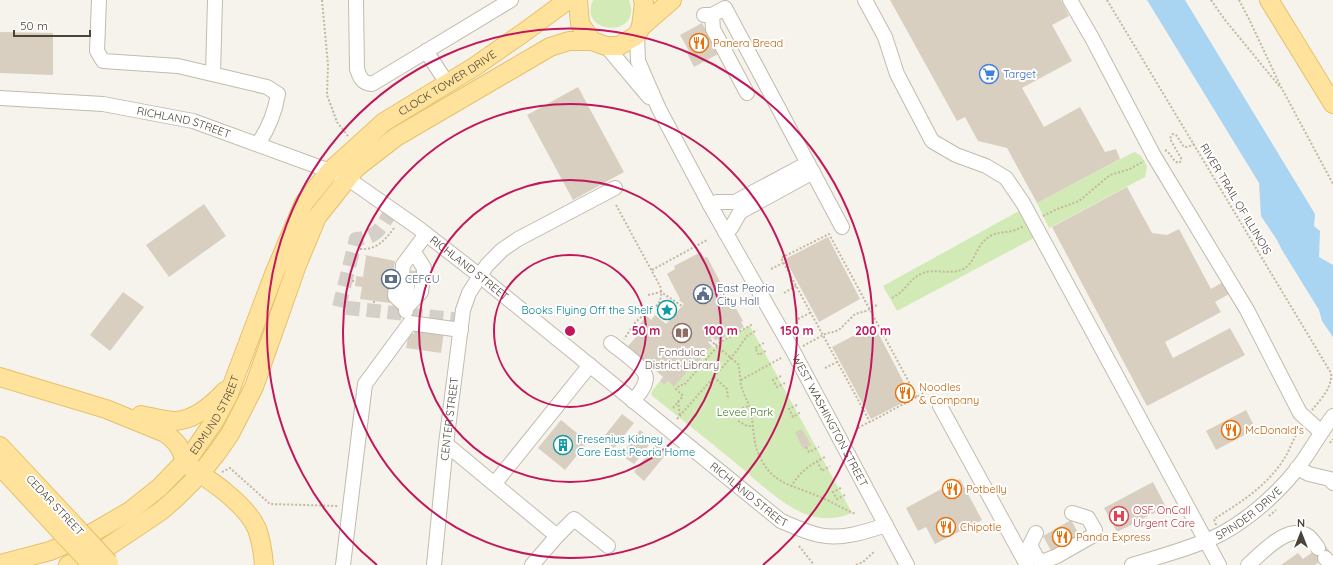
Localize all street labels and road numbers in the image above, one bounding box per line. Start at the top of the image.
street label: CLOCK TOWER DRIVE [396,47,499,119]
street label: RICHLAND STREET [136,104,233,141]
street label: RIVER TRAIL OF ILLINOIS [1197,141,1275,257]
street label: RICHLAND STREET [427,233,512,304]
street label: WEST WASHINGTON STREET [789,352,871,489]
street label: EDMUND STREET [186,373,242,457]
street label: CENTER STREET [437,376,461,461]
street label: RICHLAND STREET [707,459,790,530]
street label: CEDAR STREET [23,472,87,539]
street label: SPINDER DRIVE [1213,484,1285,543]

